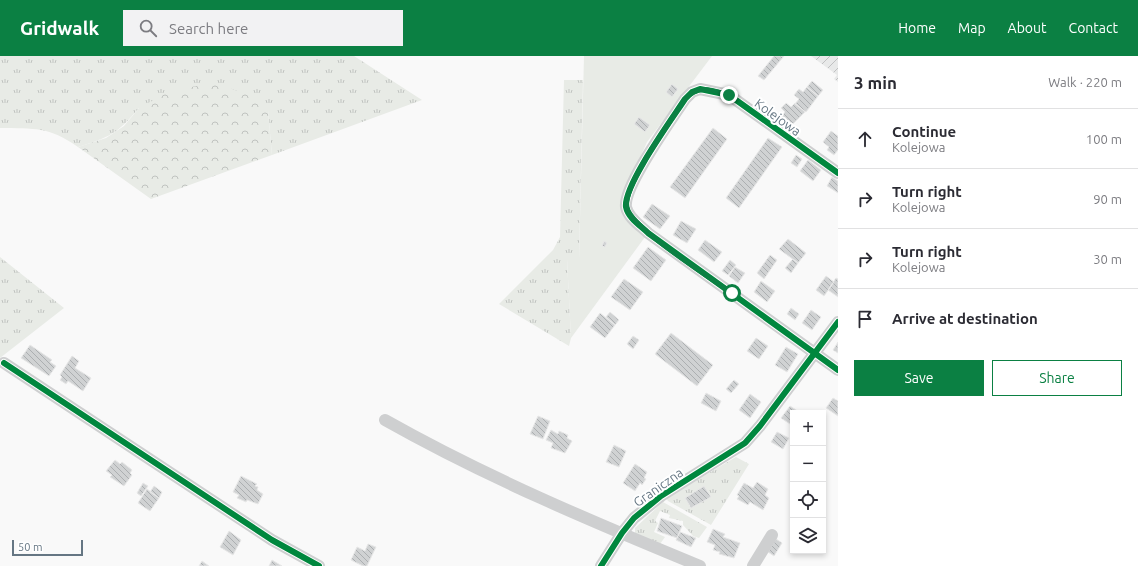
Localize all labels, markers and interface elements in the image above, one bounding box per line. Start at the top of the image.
search box [123,10,403,46]
text: Gridwalk [20,17,99,39]
icon: search [137,17,159,39]
text: Search here [169,20,248,37]
text: Home [898,20,936,36]
text: Map [958,20,986,36]
text: About [1008,20,1047,36]
text: Contact [1069,20,1118,36]
text: 3 min [854,73,897,92]
text: Walk · 220 m [1048,75,1122,89]
route end [720,86,738,104]
street label: Kolejowa [752,96,804,138]
text: Continue [892,123,956,140]
icon: ahead [854,128,876,150]
text: 100 m [1086,132,1122,146]
text: Kolejowa [892,140,945,154]
text: Turn right [892,183,962,200]
icon: right [854,188,876,210]
text: 90 m [1093,192,1122,206]
text: Kolejowa [892,200,945,214]
text: Turn right [892,243,962,260]
icon: right [854,248,876,270]
text: 30 m [1093,252,1122,266]
text: Kolejowa [892,260,945,274]
route start [723,284,741,302]
icon: arrive [854,308,876,330]
text: Arrive at destination [892,310,1038,327]
button: Save [854,360,984,396]
button: Share [992,360,1122,396]
map controls [790,410,826,554]
button: + [790,410,826,446]
button: − [790,446,826,482]
street label: Graniczna [631,465,685,509]
button: locate [790,482,826,518]
button: layers [790,518,826,554]
scale bar [12,538,83,557]
text: 50 m [18,541,42,553]

